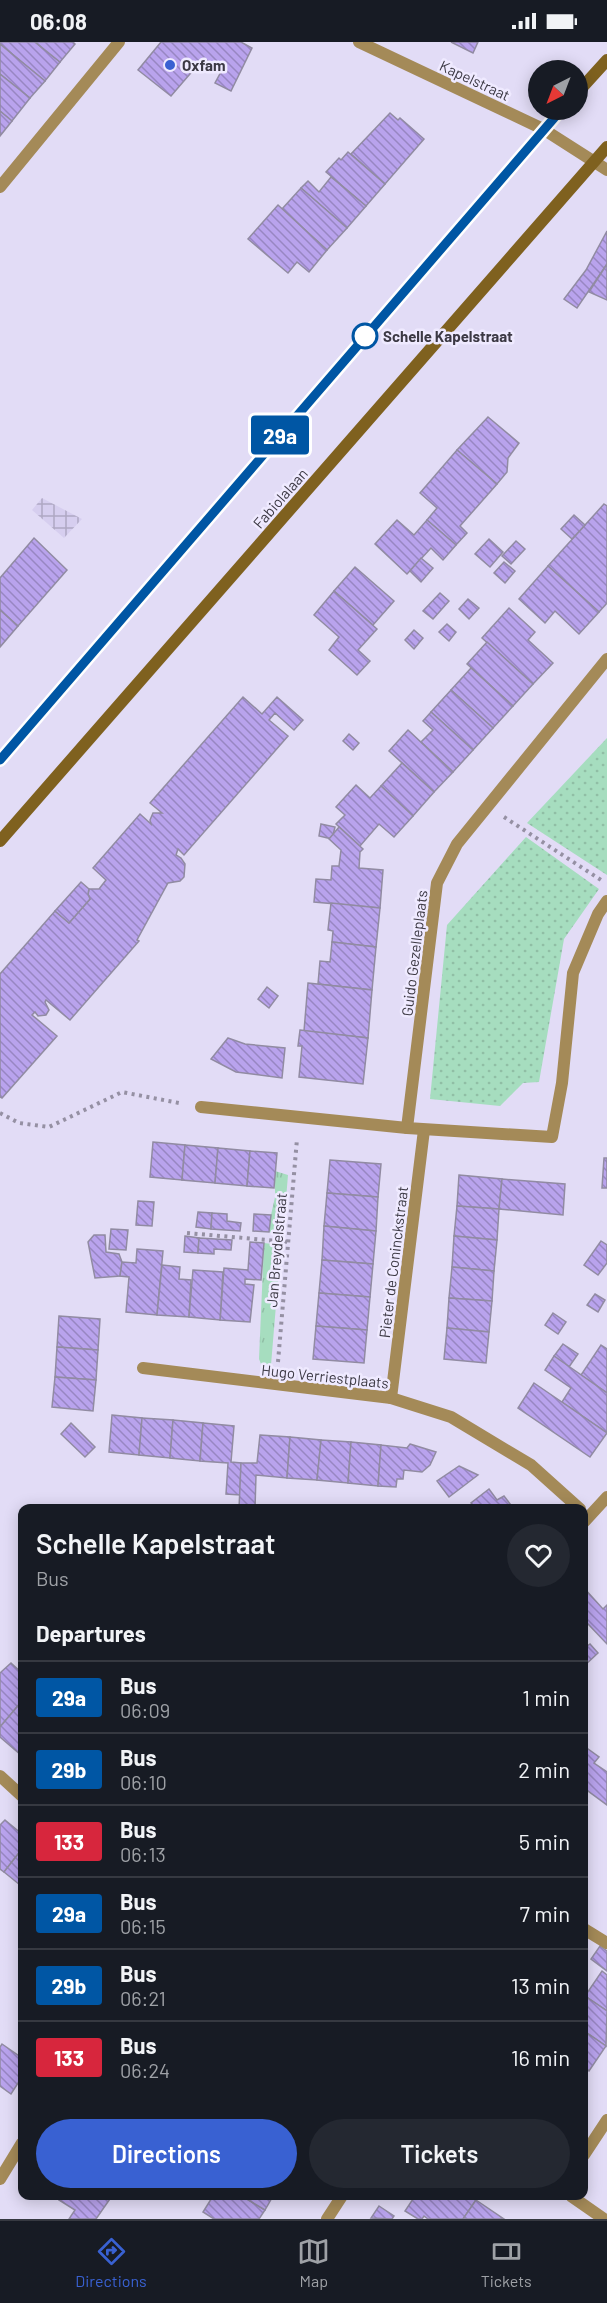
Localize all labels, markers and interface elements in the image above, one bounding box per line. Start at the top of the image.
text: 06:08 [30,8,87,34]
place label: Oxfam [182,56,226,74]
street label: Kapelstraat [437,56,513,104]
marker: Oxfam [163,58,177,72]
north arrow [528,60,588,120]
map controls [528,60,588,120]
marker: Schelle Kapelstraat [352,323,378,349]
place label: Schelle Kapelstraat [383,327,513,345]
line badge: 29a [246,416,314,454]
text: 29a [263,423,297,448]
street label: Fabiolalaan [249,464,311,532]
street label: Guido Gezelleplaats [397,889,431,1017]
street label: Pieter de Coninckstraat [375,1185,411,1339]
street label: Jan Breydelstraat [262,1192,290,1308]
street label: Hugo Verriestplaats [260,1360,390,1392]
button: heart [507,1524,570,1587]
text: Schelle Kapelstraat [36,1526,275,1560]
text: Bus [36,1566,69,1590]
text: Departures [36,1620,146,1646]
text: Bus [120,1672,157,1698]
text: 1 min [522,1684,570,1710]
text: 29a [52,1685,86,1710]
text: 06:09 [120,1698,170,1722]
text: Bus [120,1744,157,1770]
text: 2 min [518,1756,570,1782]
text: 29b [52,1757,86,1782]
text: 06:10 [120,1770,167,1794]
text: Bus [120,1816,157,1842]
text: 5 min [519,1828,570,1854]
text: 133 [54,1829,84,1854]
text: 06:13 [120,1842,166,1866]
text: Bus [120,1888,157,1914]
text: 7 min [520,1900,570,1926]
text: 29a [52,1901,86,1926]
text: 06:15 [120,1914,166,1938]
text: Bus [120,1960,157,1986]
text: 13 min [511,1972,570,1998]
text: 29b [52,1973,86,1998]
text: 06:21 [120,1986,166,2010]
text: Bus [120,2032,157,2058]
text: 16 min [511,2044,570,2070]
text: 133 [54,2045,84,2070]
text: 06:24 [120,2058,170,2082]
button: Directions [36,2119,297,2188]
button: Tickets [309,2119,570,2188]
tab: Directions [75,2235,147,2290]
tab: Map [297,2235,330,2290]
tab: Tickets [481,2235,532,2290]

